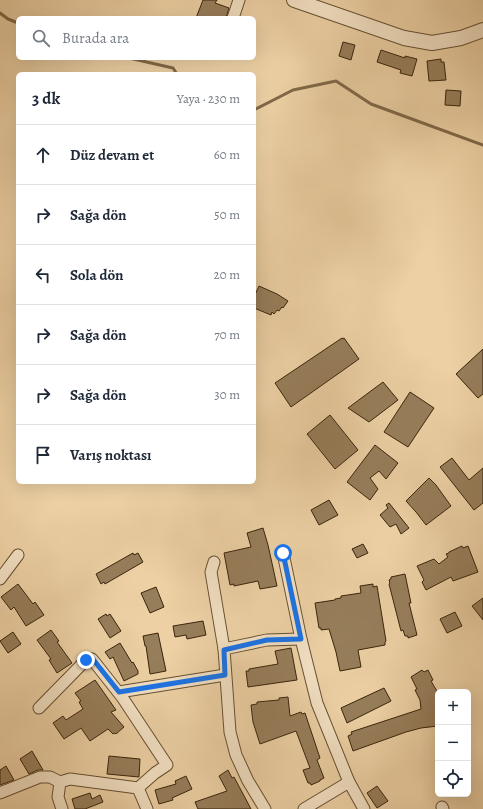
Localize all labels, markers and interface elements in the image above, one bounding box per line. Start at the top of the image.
search box [16,16,256,60]
icon: search [30,27,52,49]
text: Burada ara [62,28,129,48]
text: 3 dk [32,87,60,110]
text: Yaya · 230 m [177,90,240,107]
icon: ahead [32,144,54,166]
text: Düz devam et [70,145,154,165]
text: 60 m [214,146,240,163]
icon: right [32,204,54,226]
text: Sağa dön [70,205,126,225]
text: 50 m [214,206,240,223]
icon: left [32,264,54,286]
text: Sola dön [70,265,123,285]
text: 20 m [214,266,240,283]
icon: right [32,324,54,346]
text: Sağa dön [70,325,126,345]
text: 70 m [214,326,240,343]
icon: right [32,384,54,406]
text: Sağa dön [70,385,126,405]
text: 30 m [214,386,240,403]
icon: arrive [32,444,54,466]
text: Varış noktası [70,445,151,465]
route start [274,544,292,562]
route end [77,651,95,669]
map controls [435,689,471,797]
button: + [435,689,471,725]
button: − [435,725,471,761]
button: locate [435,761,471,797]

